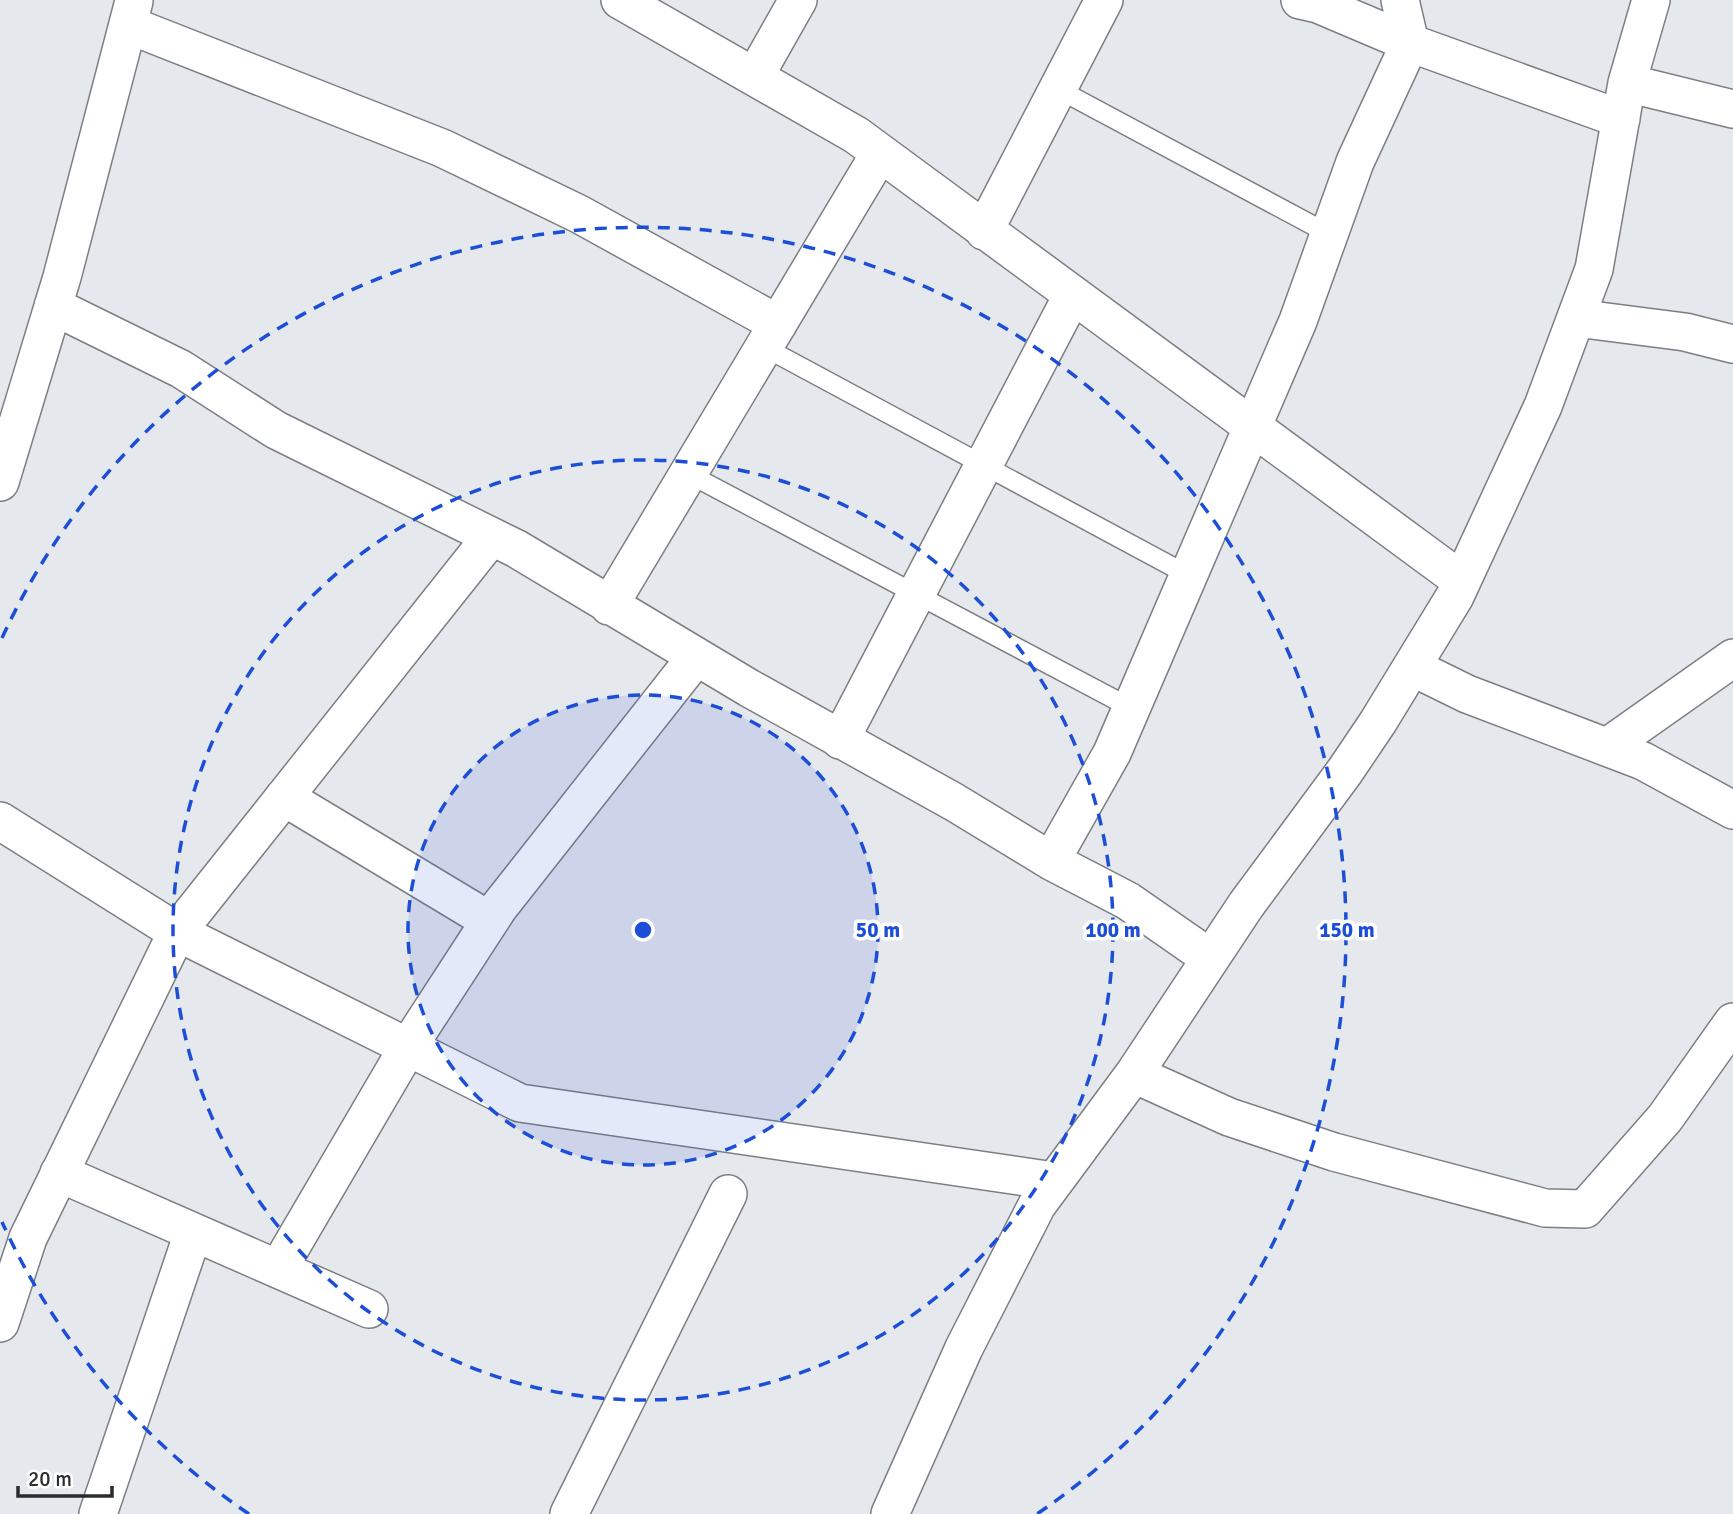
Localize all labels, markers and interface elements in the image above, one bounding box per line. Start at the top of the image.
text: 50 m [856,917,900,943]
text: 100 m [1085,917,1141,943]
text: 150 m [1319,917,1375,943]
centre of rings [631,918,655,942]
scale bar [18,1454,112,1498]
text: 20 m [28,1466,72,1492]

